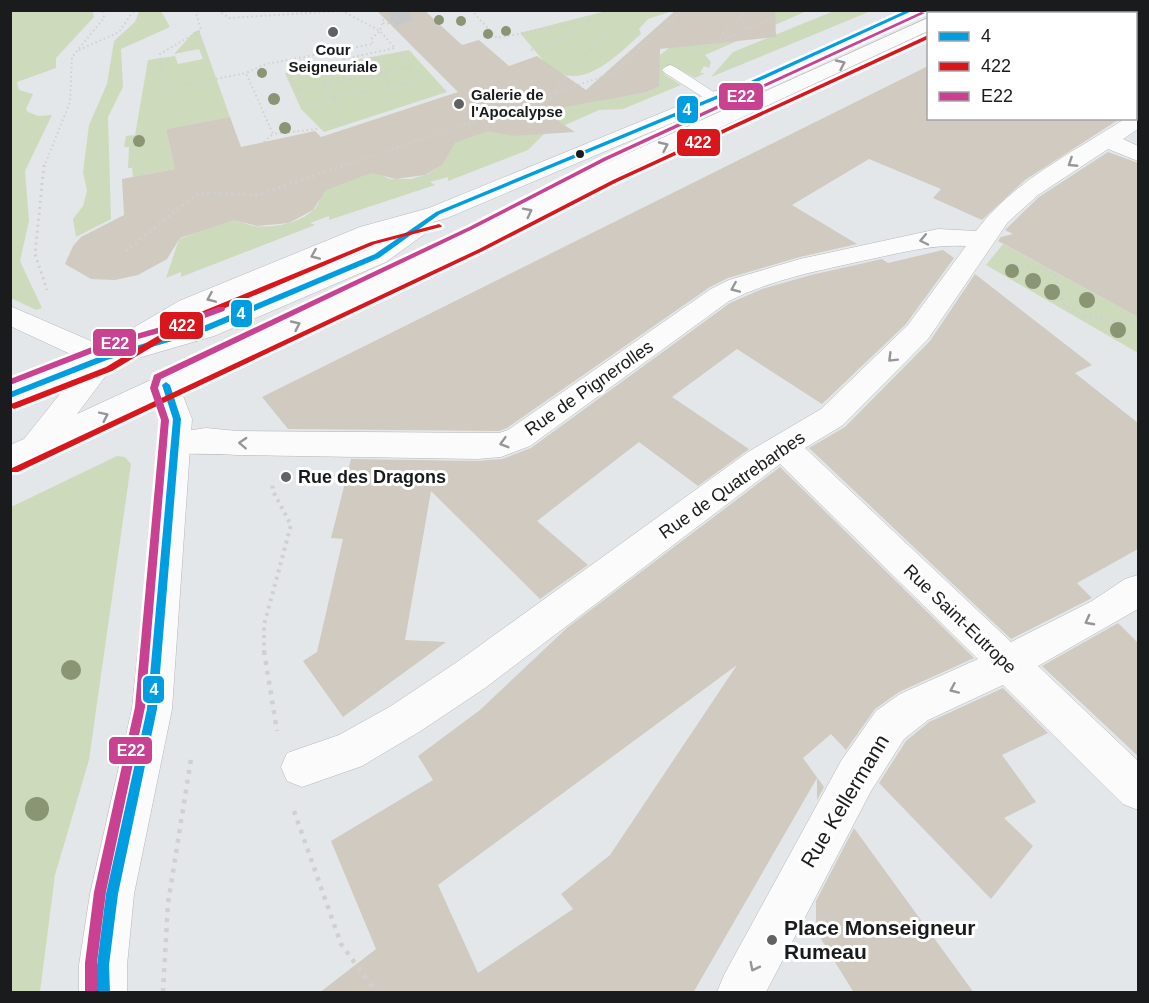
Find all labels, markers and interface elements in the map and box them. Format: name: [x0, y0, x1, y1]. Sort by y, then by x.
legend: [927, 12, 1137, 120]
marker: Cour Seigneuriale: [326, 25, 340, 39]
text: 4: [981, 26, 991, 46]
place label: Cour Seigneuriale: [288, 41, 378, 75]
text: 422: [981, 56, 1011, 76]
one-way arrow: [834, 60, 845, 72]
line badge: E22: [718, 82, 764, 111]
place label: Galerie de l'Apocalypse: [471, 86, 563, 120]
text: E22: [981, 86, 1013, 106]
text: E22: [727, 88, 755, 105]
line badge: 4: [676, 95, 699, 124]
marker: Galerie de l'Apocalypse: [452, 97, 466, 111]
text: 4: [683, 101, 692, 118]
line badge: 422: [676, 128, 721, 157]
text: 422: [685, 134, 711, 151]
one-way arrow: [657, 141, 668, 153]
unlabelled marker: [574, 148, 586, 160]
one-way arrow: [1068, 156, 1079, 167]
one-way arrow: [522, 208, 533, 220]
one-way arrow: [919, 233, 929, 246]
one-way arrow: [310, 248, 321, 260]
one-way arrow: [730, 281, 741, 293]
one-way arrow: [206, 291, 217, 303]
line badge: 4: [230, 299, 253, 328]
text: 4: [237, 305, 246, 322]
line badge: 422: [159, 311, 204, 340]
text: 422: [169, 317, 195, 334]
one-way arrow: [289, 320, 300, 332]
line badge: E22: [92, 328, 137, 357]
text: E22: [101, 335, 129, 352]
street label: Rue de Pignerolles: [521, 336, 657, 440]
one-way arrow: [889, 351, 900, 362]
one-way arrow: [97, 411, 108, 423]
street label: Rue de Quatrebarbes: [655, 427, 809, 543]
one-way arrow: [499, 436, 510, 448]
one-way arrow: [238, 437, 247, 450]
place label: Rue des Dragons: [298, 467, 446, 487]
marker: Rue des Dragons: [279, 470, 293, 484]
street label: Rue Saint-Eutrope: [900, 560, 1020, 678]
one-way arrow: [1084, 614, 1095, 625]
line badge: 4: [142, 675, 165, 704]
text: 4: [150, 681, 159, 698]
one-way arrow: [949, 682, 960, 694]
street label: Rue Kellermann: [796, 730, 893, 871]
line badge: E22: [108, 736, 153, 765]
text: E22: [117, 742, 145, 759]
place label: Place Monseigneur Rumeau: [784, 916, 975, 963]
marker: Place Monseigneur Rumeau: [765, 933, 779, 947]
one-way arrow: [750, 961, 761, 972]

